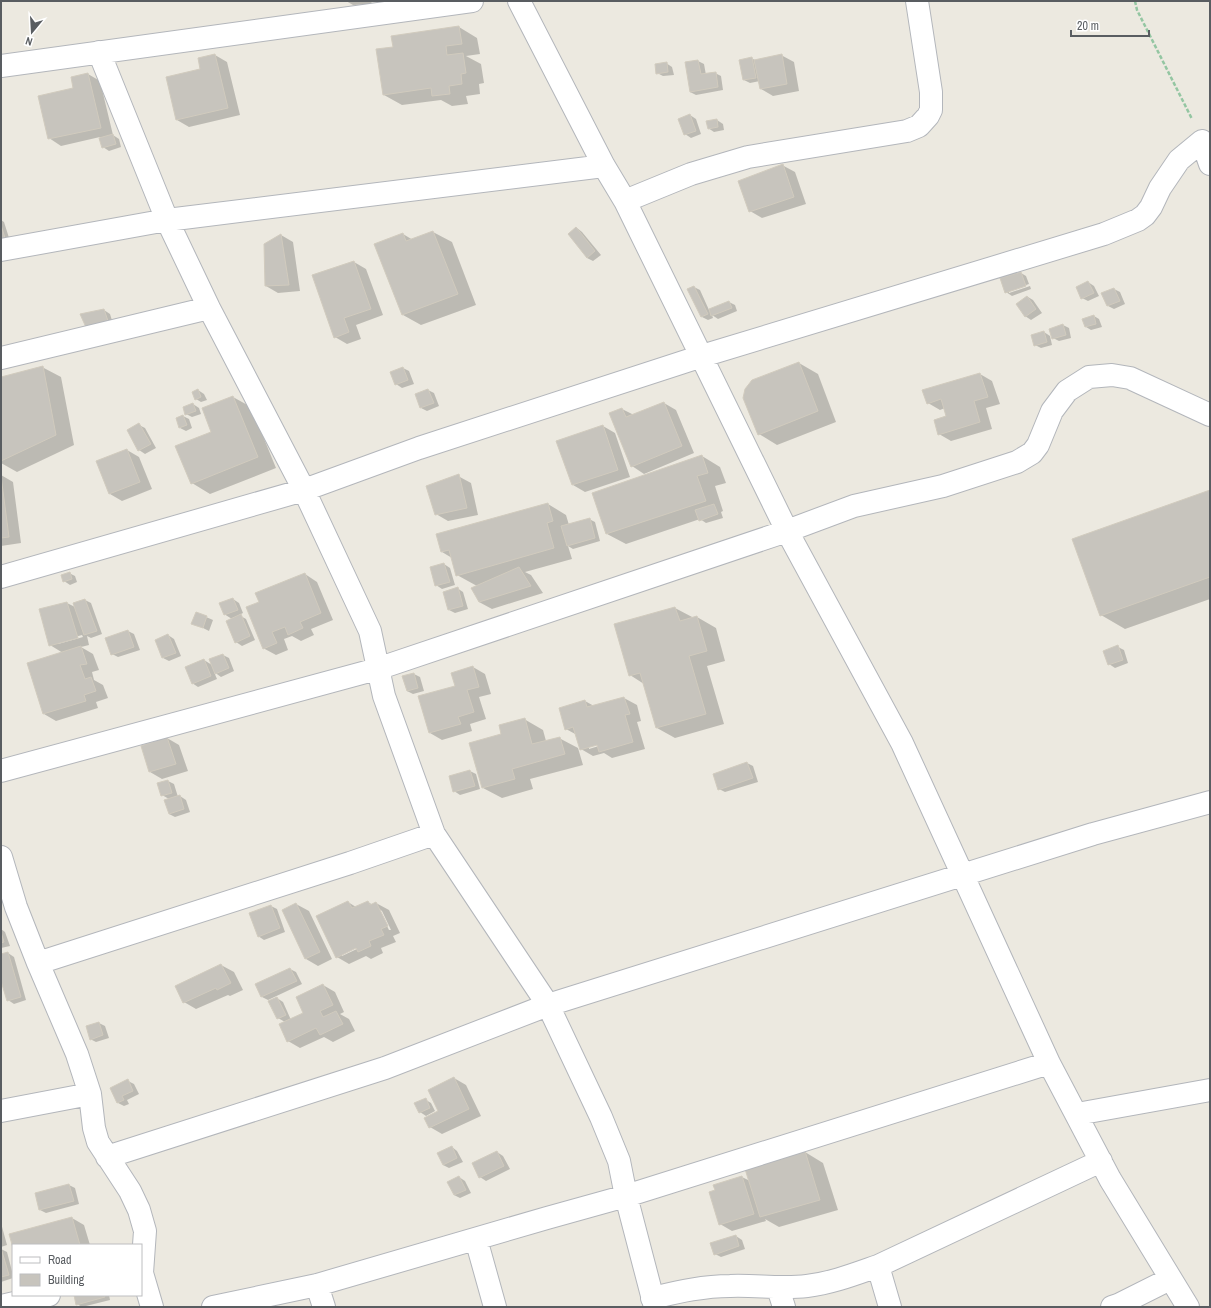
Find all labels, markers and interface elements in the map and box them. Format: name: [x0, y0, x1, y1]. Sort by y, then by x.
north arrow: [12, 12, 52, 52]
scale bar: [1071, 12, 1149, 38]
text: 20 m: [1077, 18, 1099, 34]
text: N: [24, 34, 34, 49]
legend: [12, 1244, 142, 1296]
text: Road: [48, 1252, 72, 1268]
text: Building: [48, 1272, 85, 1288]

